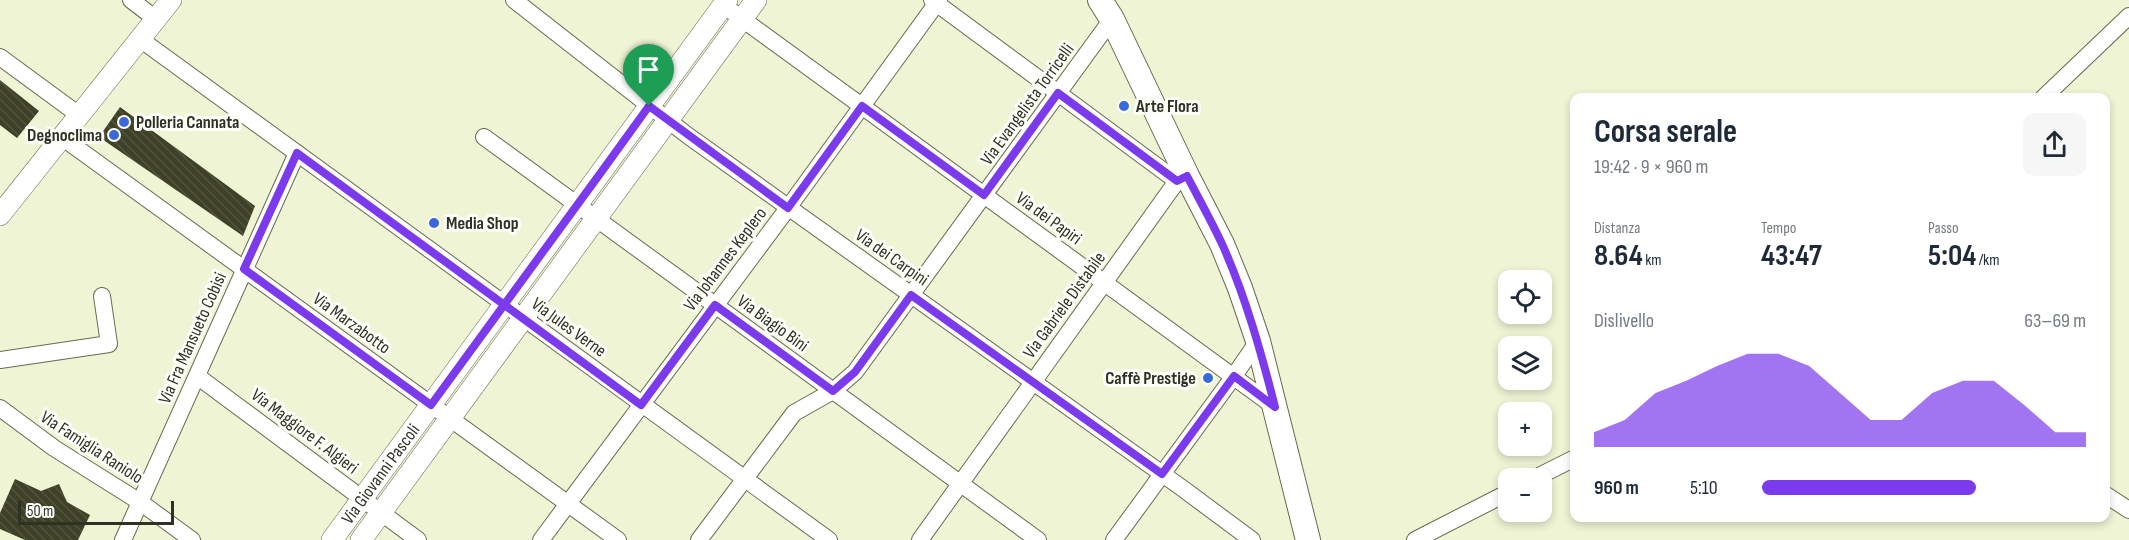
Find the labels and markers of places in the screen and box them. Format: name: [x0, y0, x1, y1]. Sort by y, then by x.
pin: [623, 44, 674, 106]
place label: Arte Flora: [1135, 96, 1199, 117]
marker: Arte Flora: [1117, 99, 1131, 113]
place label: Polleria Cannata: [136, 112, 239, 133]
marker: Polleria Cannata: [117, 115, 131, 129]
place label: Degnoclima: [27, 125, 102, 146]
marker: Degnoclima: [107, 128, 121, 142]
place label: Media Shop: [446, 213, 519, 234]
marker: Media Shop: [427, 216, 441, 230]
place label: Caffè Prestige: [1105, 368, 1196, 389]
marker: Caffè Prestige: [1201, 371, 1215, 385]

